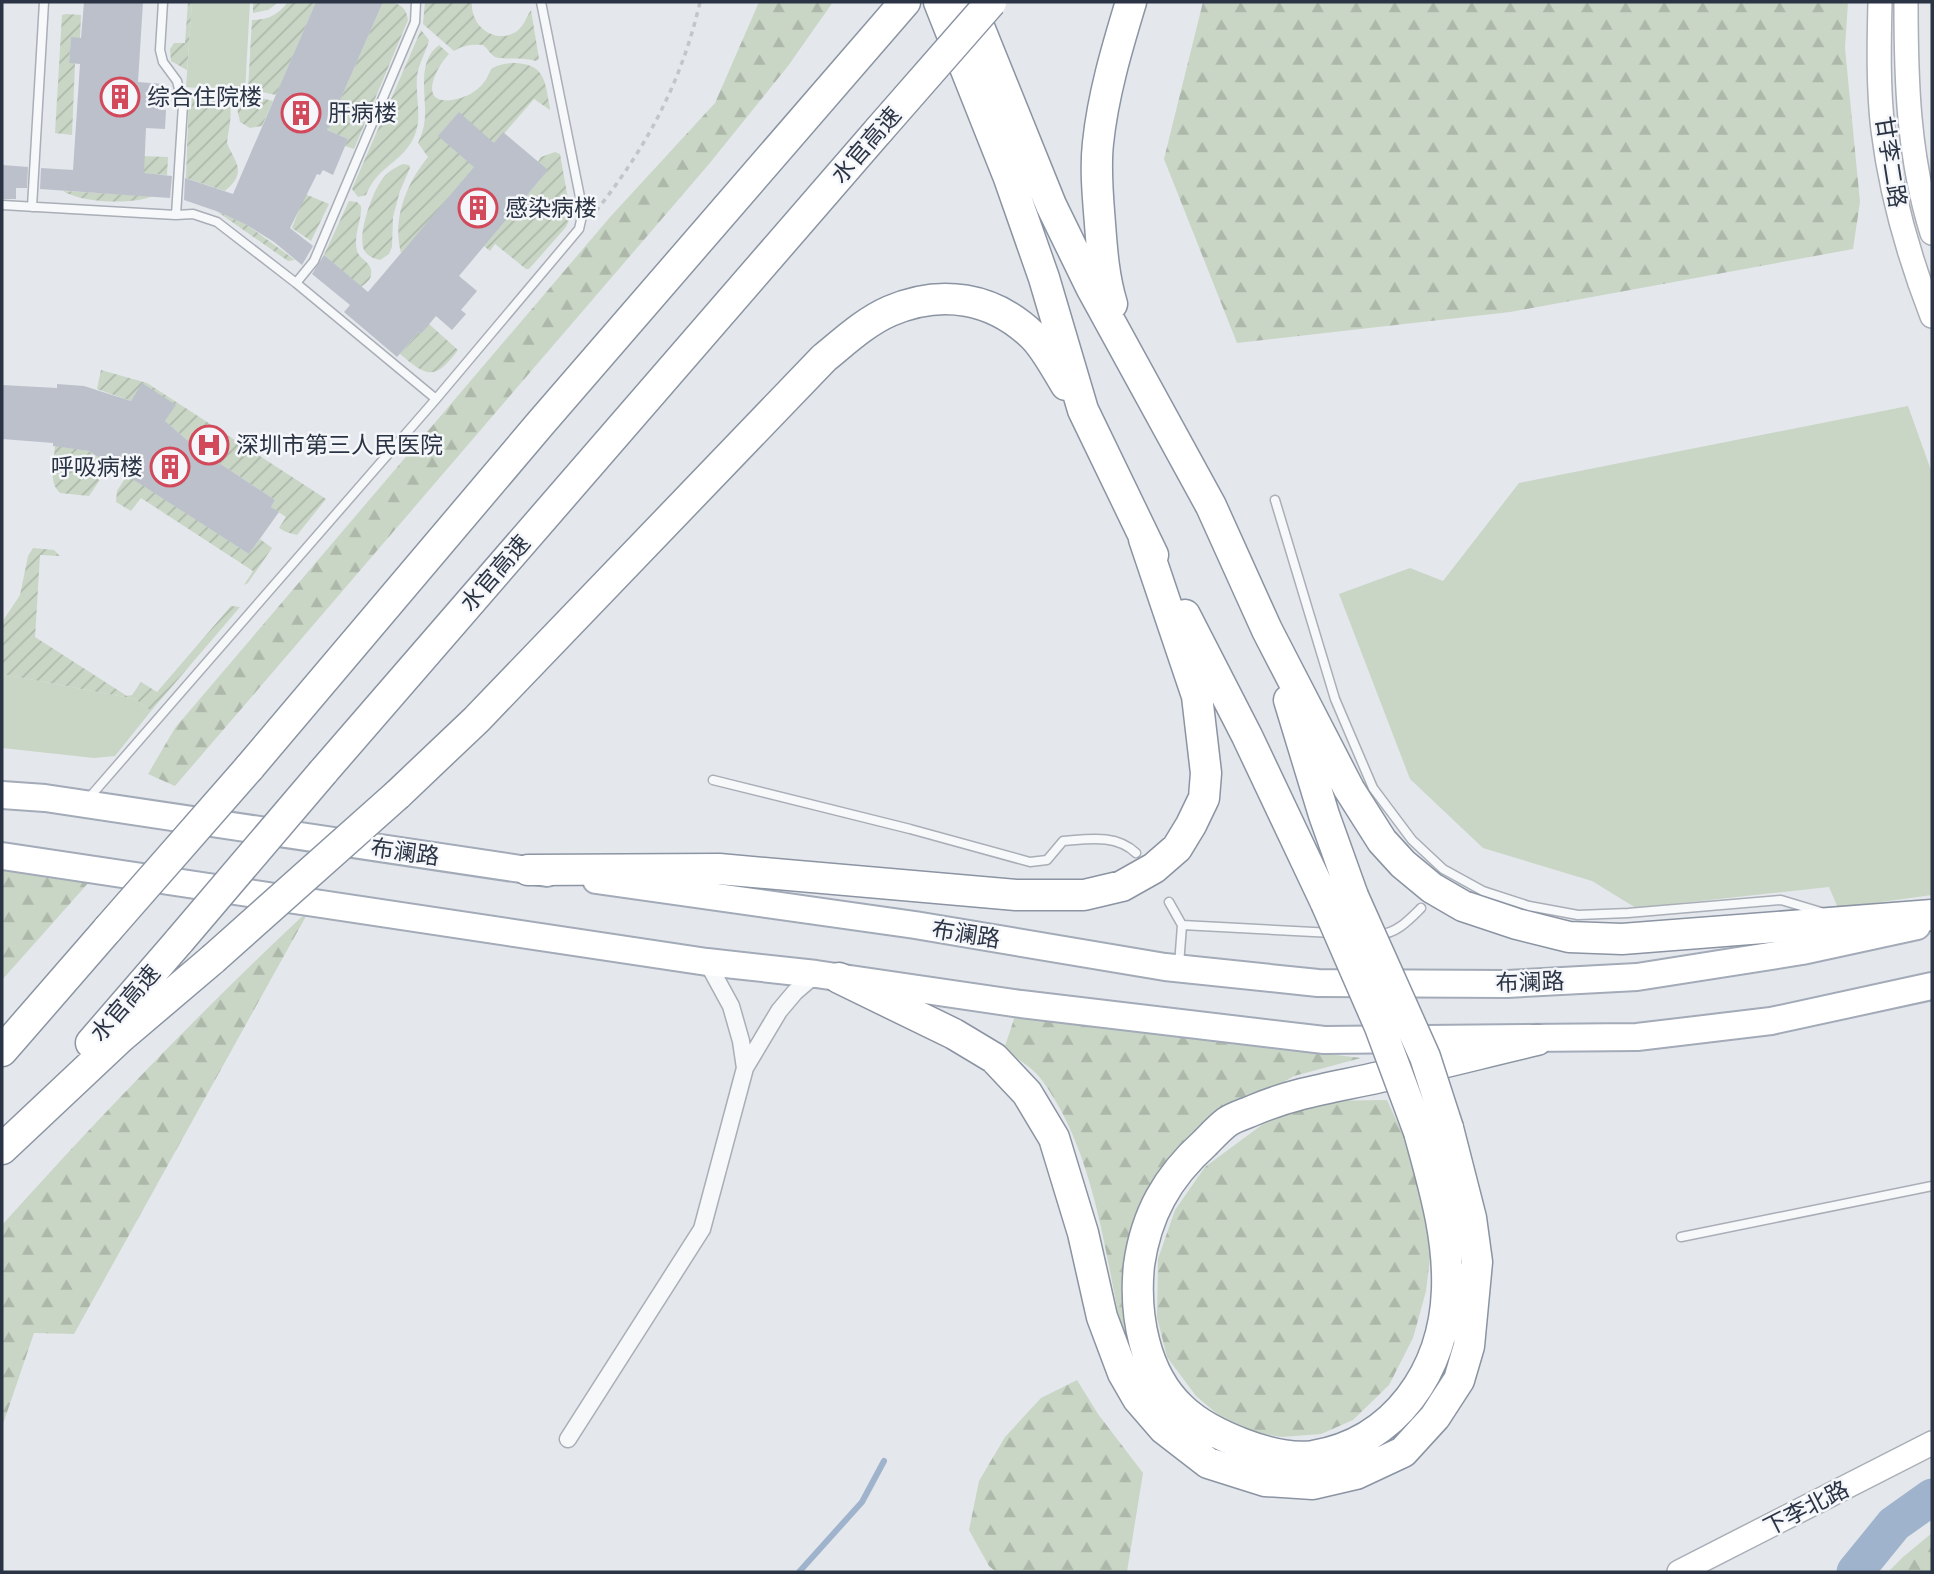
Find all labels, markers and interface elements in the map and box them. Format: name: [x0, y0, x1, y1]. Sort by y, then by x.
building icon: 综合住院楼: [99, 76, 141, 118]
place label: 综合住院楼: [147, 85, 262, 114]
building icon: 肝病楼: [280, 92, 322, 134]
place label: 肝病楼: [328, 101, 397, 130]
street label: 水官高速: [827, 102, 909, 191]
street label: 甘李二路: [1867, 115, 1910, 210]
building icon: 感染病楼: [457, 187, 499, 229]
place label: 感染病楼: [505, 196, 597, 225]
hospital icon: 深圳市第三人民医院: [188, 424, 230, 466]
place label: 深圳市第三人民医院: [236, 433, 443, 462]
building icon: 呼吸病楼: [149, 446, 191, 488]
place label: 呼吸病楼: [51, 455, 143, 484]
street label: 水官高速: [456, 530, 538, 619]
street label: 布澜路: [368, 835, 441, 874]
street label: 布澜路: [929, 917, 1002, 956]
street label: 水官高速: [86, 960, 168, 1049]
street label: 布澜路: [1495, 969, 1565, 1000]
street label: 下李北路: [1760, 1476, 1855, 1544]

